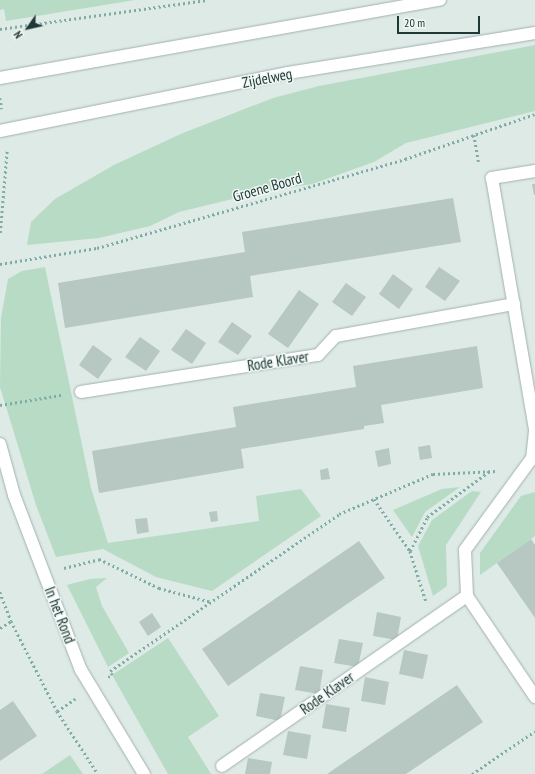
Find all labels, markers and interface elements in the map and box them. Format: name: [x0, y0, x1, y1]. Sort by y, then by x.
north arrow: [8, 8, 48, 48]
scale bar: [399, 8, 482, 34]
text: 20 m: [404, 15, 425, 30]
text: N: [11, 28, 26, 41]
street label: Zijdelweg: [240, 64, 294, 92]
street label: Groene Boord: [231, 169, 303, 205]
street label: Rode Klaver: [246, 347, 310, 375]
street label: In het Rond: [41, 584, 79, 646]
street label: Rode Klaver: [296, 668, 358, 718]

